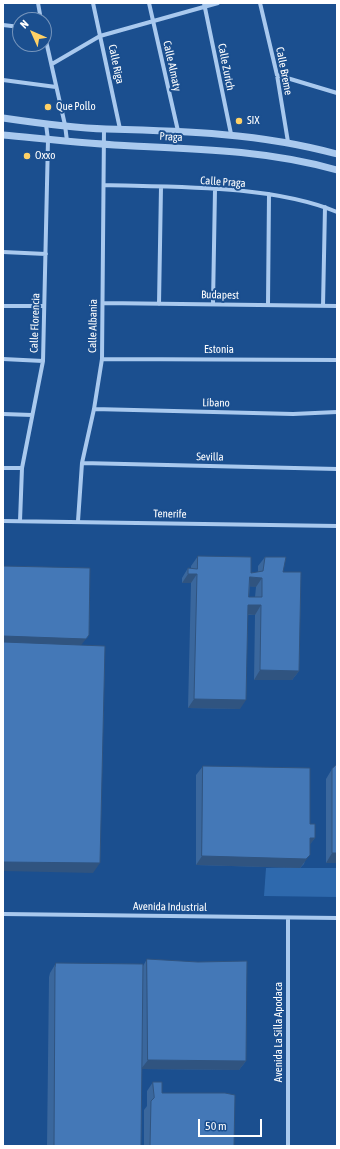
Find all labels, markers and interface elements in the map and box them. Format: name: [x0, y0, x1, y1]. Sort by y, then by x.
north arrow: [12, 12, 52, 52]
text: N: [18, 18, 31, 31]
street label: Calle Almaty: [160, 40, 184, 92]
street label: Calle Zurich: [215, 42, 237, 92]
street label: Calle Riga: [105, 43, 127, 85]
street label: Calle Breme: [273, 46, 295, 96]
place label: Que Pollo: [56, 100, 96, 114]
marker: Que Pollo: [43, 102, 53, 112]
place label: SIX: [247, 114, 259, 128]
marker: SIX: [234, 116, 244, 126]
street label: Praga: [159, 130, 183, 144]
place label: Oxxo: [35, 149, 55, 163]
marker: Oxxo: [22, 151, 32, 161]
street label: Calle Praga: [200, 174, 246, 190]
street label: Budapest: [201, 288, 239, 302]
street label: Calle Florencia: [27, 293, 43, 353]
street label: Calle Albania: [86, 299, 100, 353]
street label: Estonia: [204, 343, 234, 357]
street label: Líbano: [202, 396, 230, 410]
street label: Sevilla: [196, 450, 224, 464]
street label: Tenerife: [153, 507, 187, 521]
street label: Avenida Industrial: [133, 900, 207, 914]
street label: Avenida La Silla Apodaca: [272, 982, 286, 1082]
scale bar: [200, 1111, 264, 1137]
text: 50 m: [205, 1119, 227, 1133]

